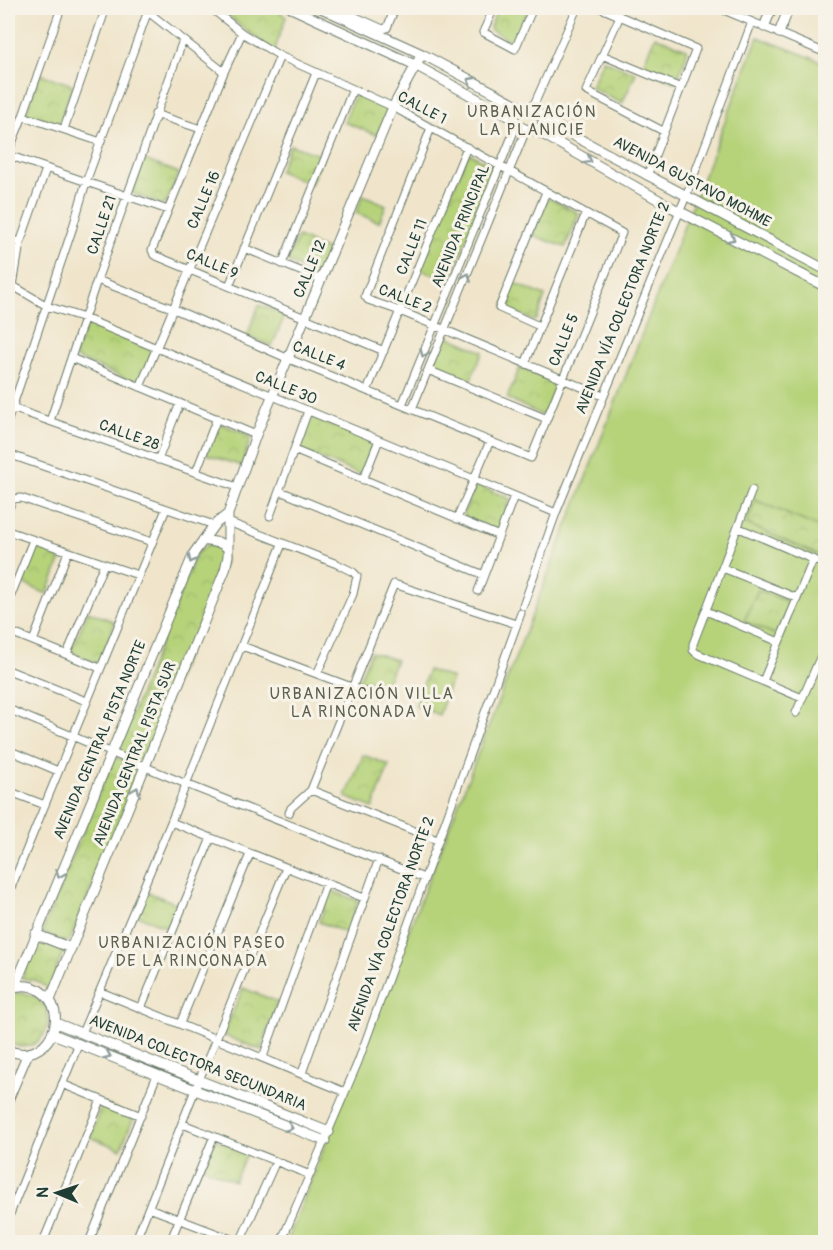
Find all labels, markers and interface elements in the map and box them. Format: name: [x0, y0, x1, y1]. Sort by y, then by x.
one-way arrow: [467, 77, 478, 88]
street label: CALLE 1: [394, 87, 450, 129]
district label: URBANIZACIÓN LA PLANICIE: [467, 101, 597, 140]
street label: AVENIDA GUSTAVO MOHME: [610, 132, 774, 232]
one-way arrow: [582, 152, 592, 164]
street label: AVENIDA PRINCIPAL: [428, 162, 494, 290]
street label: CALLE 16: [183, 168, 225, 232]
street label: CALLE 21: [83, 193, 121, 257]
street label: AVENIDA VÍA COLECTORA NORTE 2: [572, 199, 674, 417]
street label: CALLE 11: [392, 216, 432, 278]
one-way arrow: [725, 231, 736, 242]
street label: CALLE 12: [289, 237, 331, 301]
street label: CALLE 9: [183, 245, 241, 283]
one-way arrow: [460, 272, 472, 283]
street label: CALLE 2: [376, 280, 434, 318]
street label: CALLE 5: [545, 311, 583, 369]
street label: CALLE 4: [290, 337, 349, 375]
one-way arrow: [419, 347, 431, 358]
street label: CALLE 30: [252, 367, 320, 409]
street label: CALLE 28: [96, 415, 162, 455]
one-way arrow: [187, 553, 199, 564]
street label: AVENIDA CENTRAL PISTA NORTE: [49, 638, 151, 842]
street label: AVENIDA CENTRAL PISTA SUR: [89, 659, 181, 849]
district label: URBANIZACIÓN VILLA LA RINCONADA V: [270, 683, 454, 722]
one-way arrow: [129, 786, 141, 797]
street label: AVENIDA VÍA COLECTORA NORTE 2: [343, 814, 439, 1034]
one-way arrow: [55, 868, 67, 879]
district label: URBANIZACIÓN PASEO DE LA RINCONADA: [98, 932, 286, 971]
street label: AVENIDA COLECTORA SECUNDARIA: [87, 1011, 310, 1115]
one-way arrow: [101, 1048, 112, 1060]
one-way arrow: [282, 1120, 293, 1132]
north arrow: [27, 1163, 87, 1223]
text: N: [33, 1187, 53, 1198]

